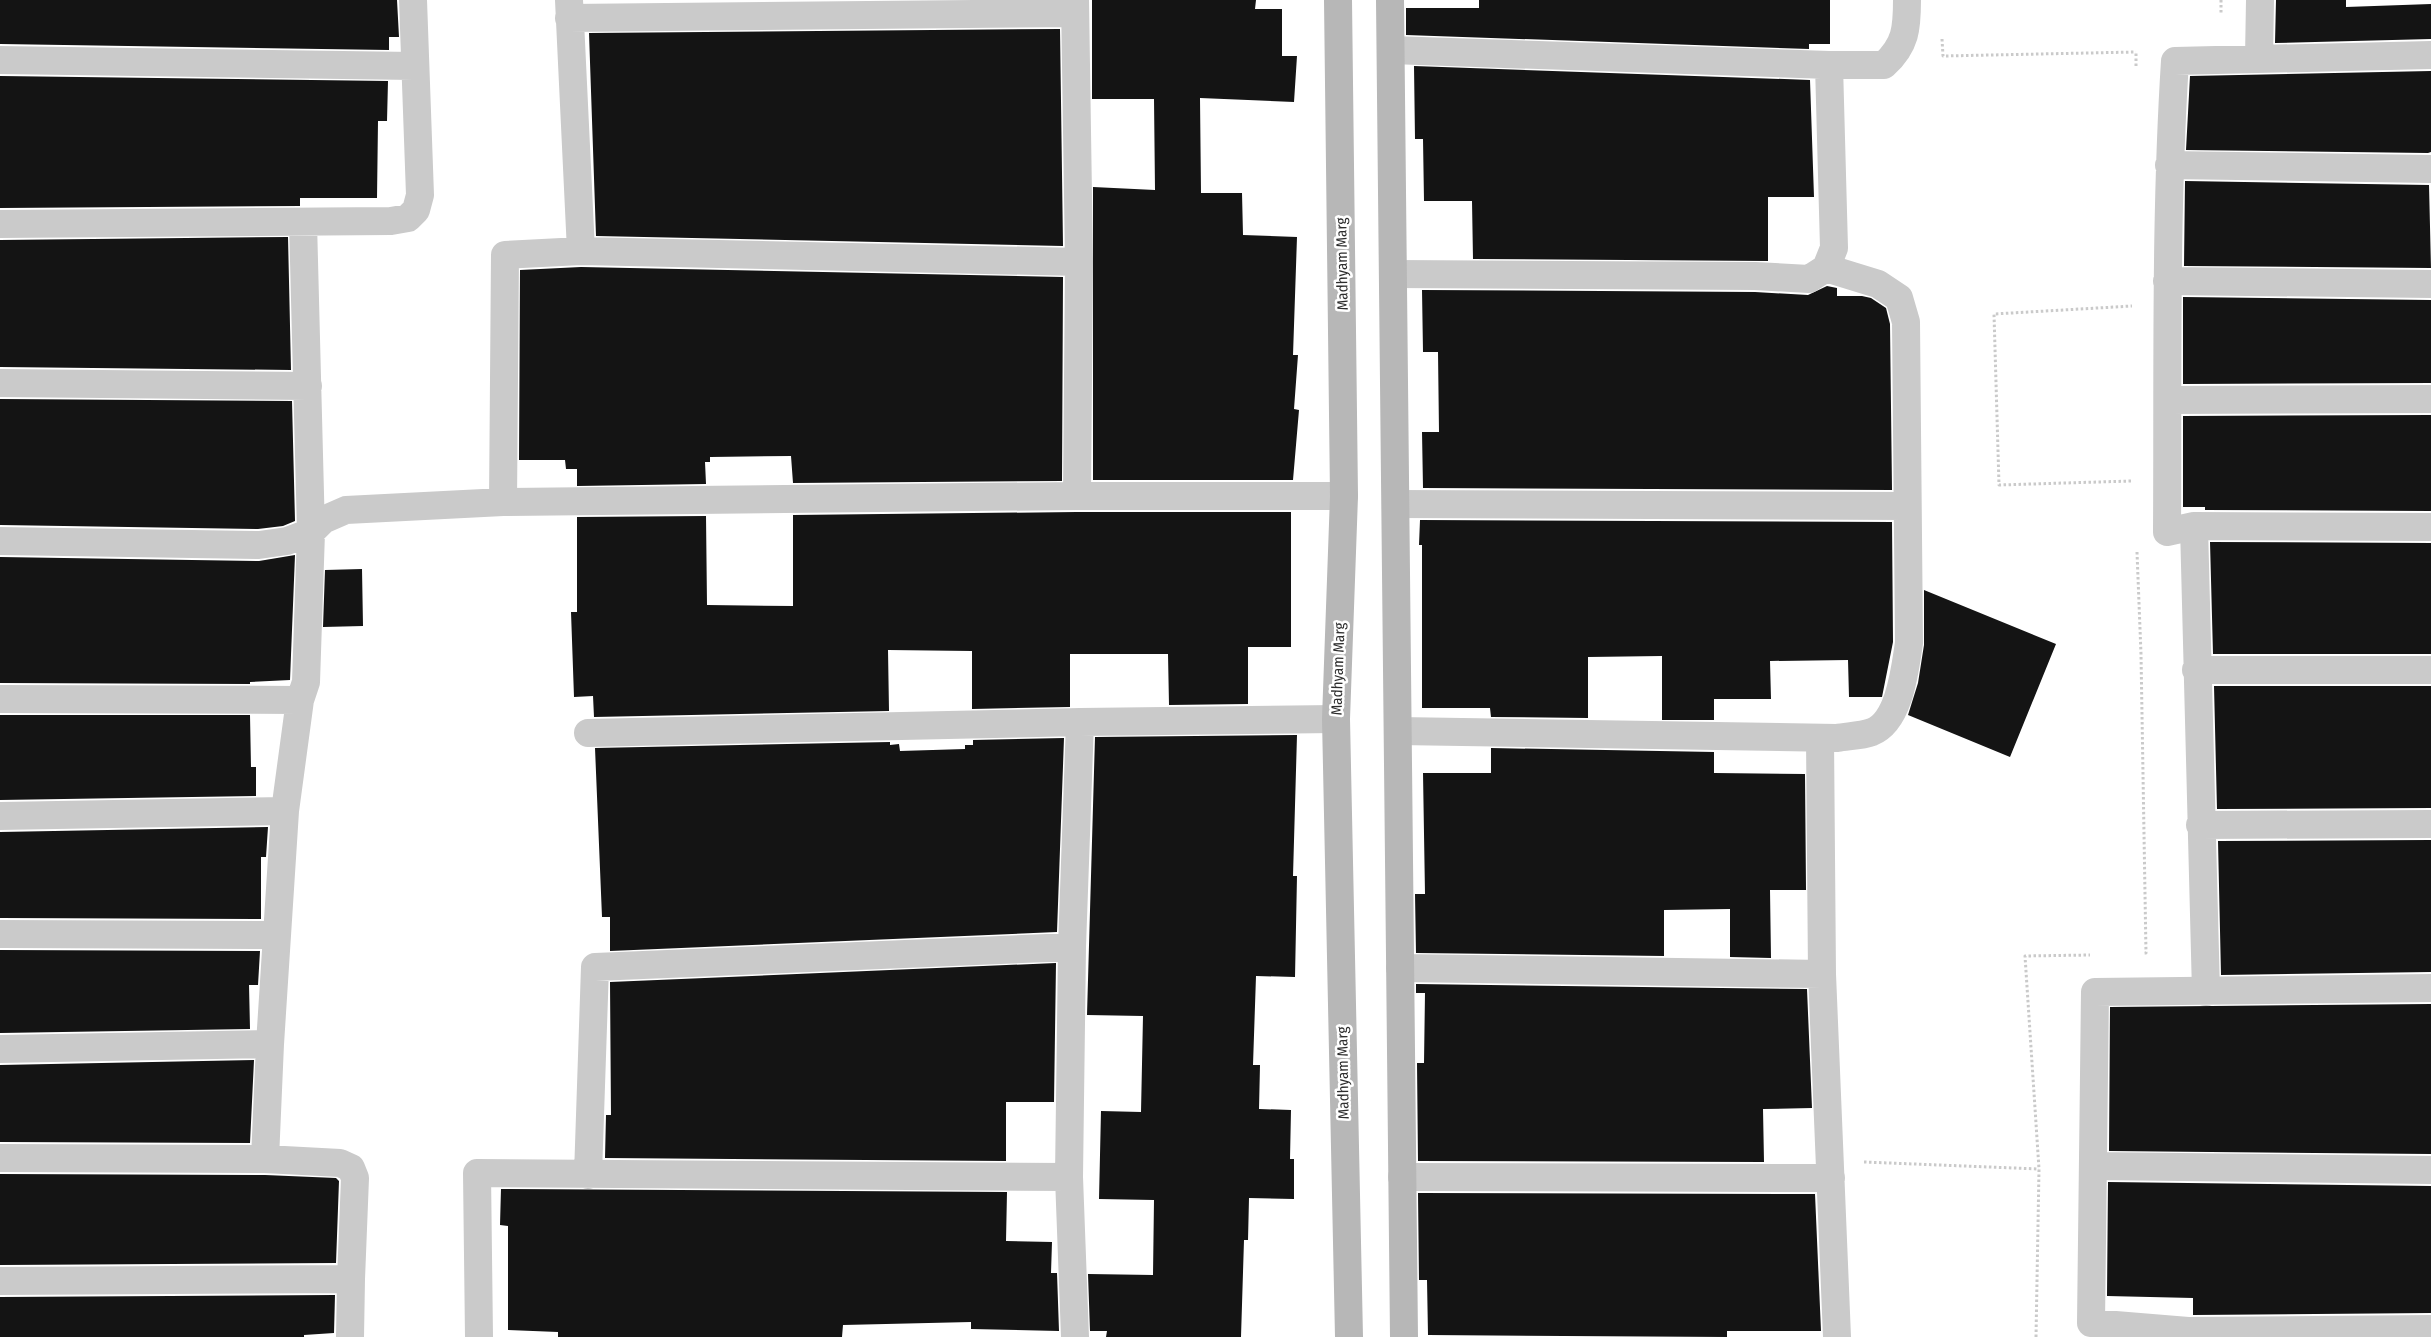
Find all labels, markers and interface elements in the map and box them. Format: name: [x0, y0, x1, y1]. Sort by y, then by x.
street label: Madhyam Marg: [1332, 217, 1352, 311]
street label: Madhyam Marg: [1327, 622, 1349, 716]
street label: Madhyam Marg: [1333, 1026, 1353, 1120]

